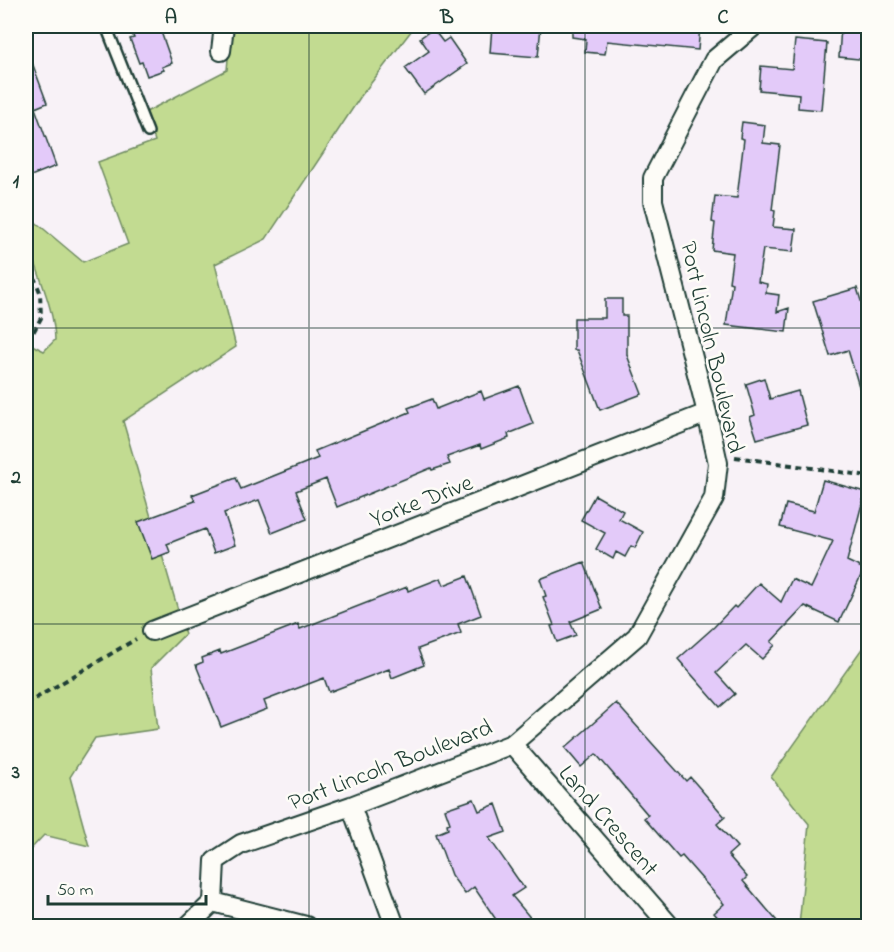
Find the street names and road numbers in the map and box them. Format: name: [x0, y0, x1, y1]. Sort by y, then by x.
street label: Port Lincoln Boulevard: [669, 238, 752, 457]
street label: Yorke Drive: [365, 467, 479, 538]
street label: Port Lincoln Boulevard: [284, 711, 498, 821]
street label: Land Crescent: [549, 758, 666, 885]

